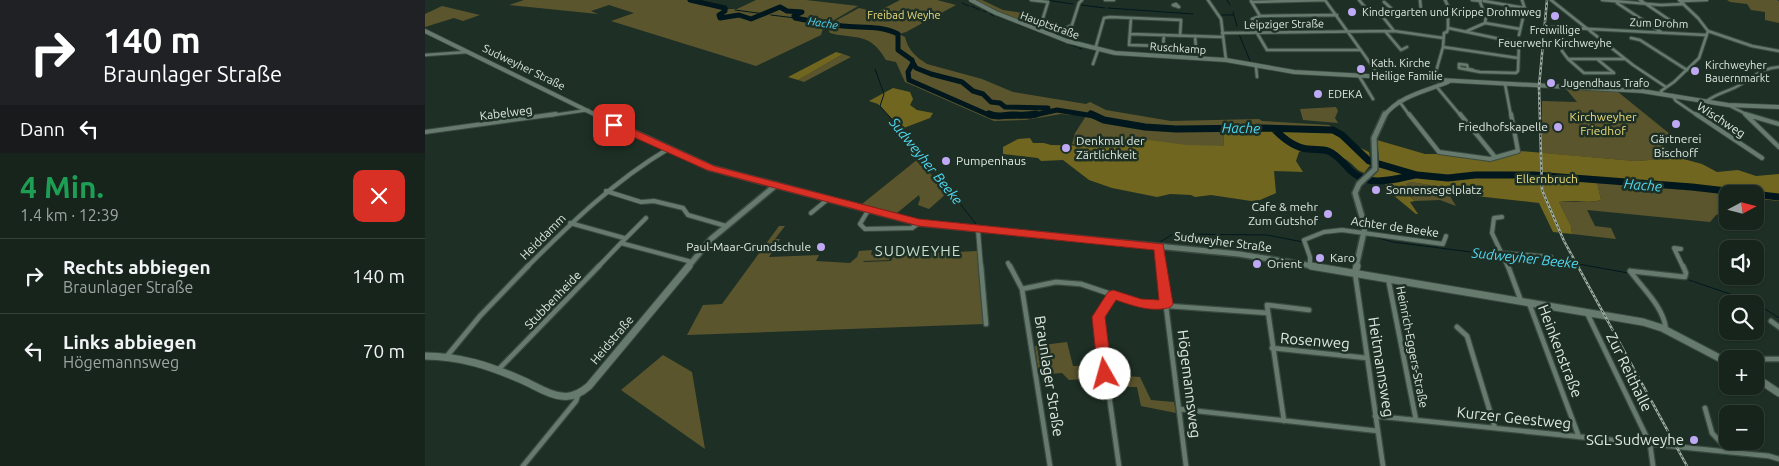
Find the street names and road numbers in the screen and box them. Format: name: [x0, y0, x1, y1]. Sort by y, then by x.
street label: Hauptstraße: [1019, 9, 1081, 41]
street label: Zum Drohm: [1630, 16, 1688, 30]
street label: Leipziger Straße: [1244, 17, 1324, 31]
street label: Ruschkamp: [1149, 40, 1207, 56]
street label: Sudweyher Straße: [481, 42, 567, 92]
street label: Wischweg: [1695, 99, 1748, 140]
street label: Kabelweg: [479, 103, 533, 122]
street label: Heiddamm: [517, 211, 568, 262]
street label: Achter de Beeke: [1350, 214, 1440, 239]
street label: Sudweyher Straße: [1174, 229, 1273, 254]
street label: Stubbenheide: [522, 268, 584, 331]
street label: Heinrich-Eggers-Straße: [1394, 285, 1431, 409]
street label: Heinkenstraße: [1535, 302, 1586, 400]
street label: Heidstraße: [588, 313, 636, 367]
street label: Braunlager Straße: [1032, 314, 1067, 438]
street label: Heitmannsweg: [1365, 316, 1398, 418]
street label: Högemannsweg: [1174, 329, 1205, 439]
street label: Rosenweg: [1279, 329, 1351, 352]
street label: Zur Reithalle: [1603, 330, 1656, 414]
street label: Kurzer Geestweg: [1456, 403, 1572, 432]

